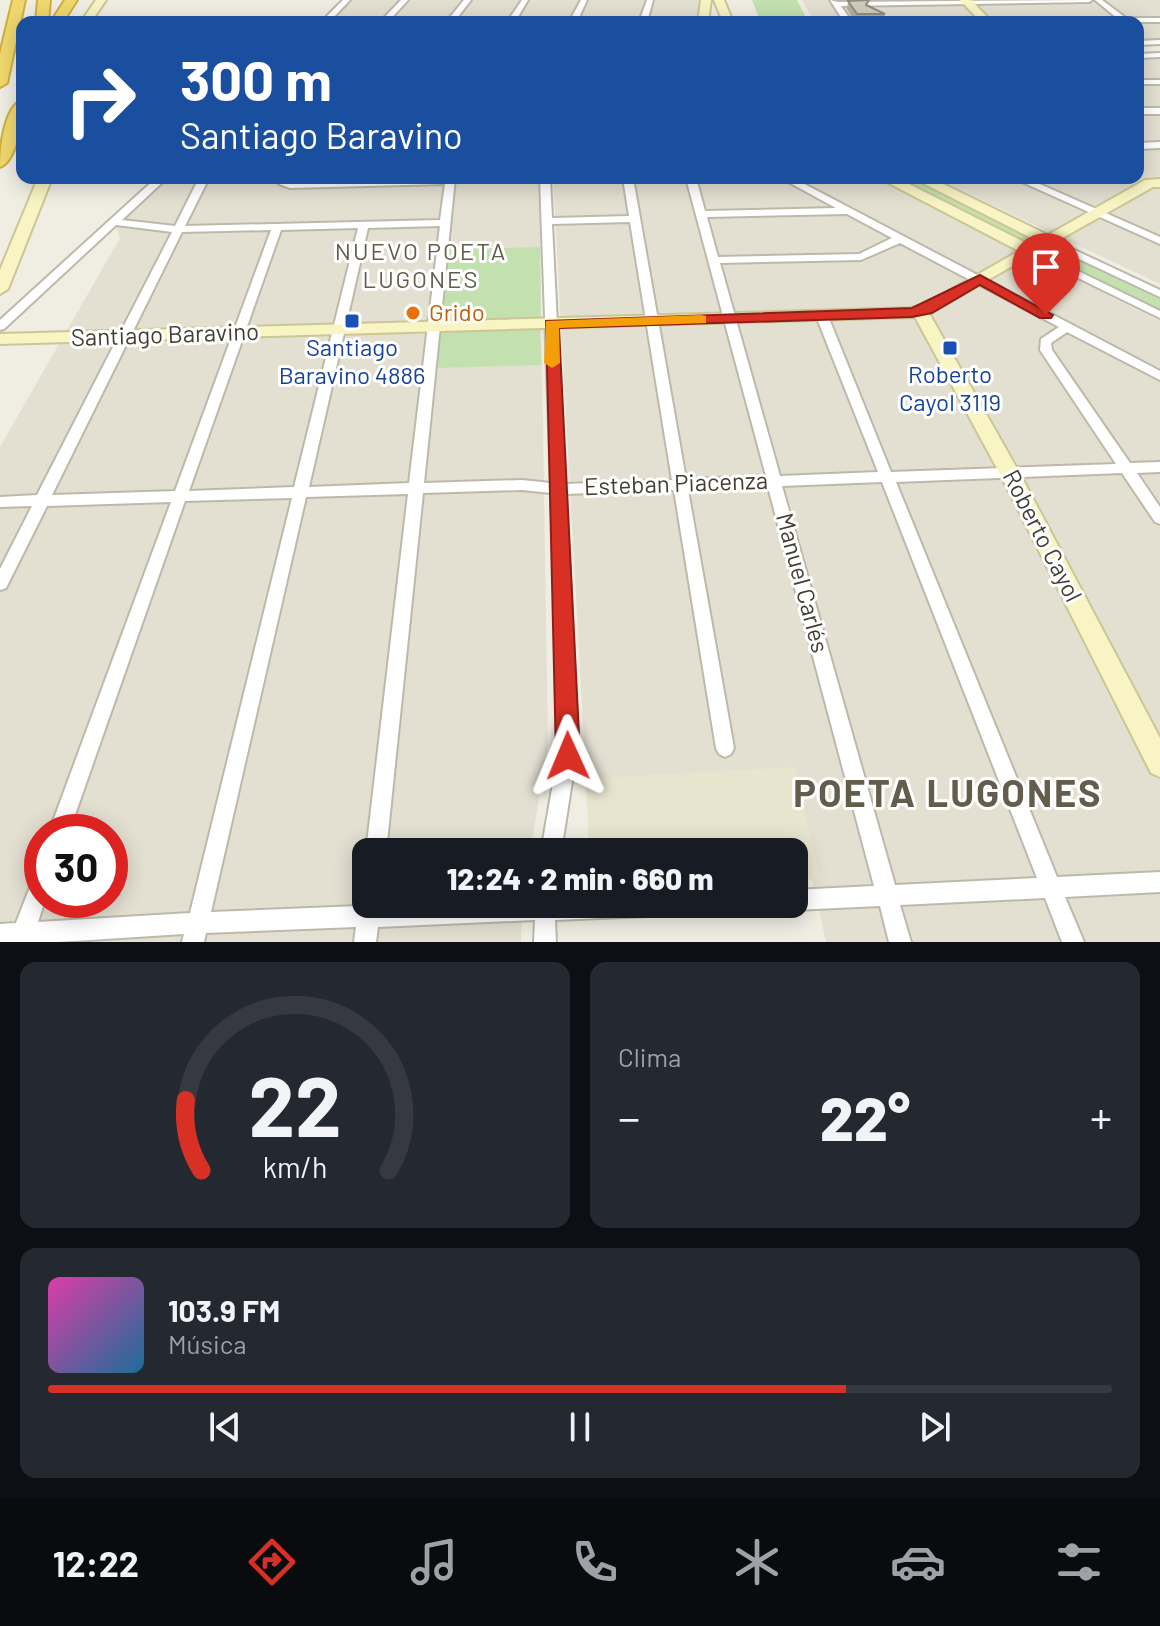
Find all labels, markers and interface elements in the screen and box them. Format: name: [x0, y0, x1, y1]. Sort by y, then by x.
text: 300 m: [180, 45, 332, 112]
icon: right: [48, 48, 152, 152]
text: Santiago Baravino: [180, 113, 463, 156]
pin: [1012, 233, 1080, 315]
district label: NUEVO POETA LUGONES: [335, 236, 507, 293]
icon: arrive: [1024, 245, 1068, 289]
place label: Grido: [429, 297, 485, 326]
marker: Grido: [404, 304, 422, 322]
marker: Santiago Baravino 4886: [343, 312, 361, 330]
street label: Santiago Baravino: [70, 316, 260, 351]
place label: Santiago Baravino 4886: [279, 332, 425, 389]
marker: Roberto Cayol 3119: [941, 339, 959, 357]
place label: Roberto Cayol 3119: [899, 359, 1001, 416]
street label: Roberto Cayol: [998, 464, 1089, 606]
street label: Esteban Piacenza: [584, 465, 768, 500]
street label: Manuel Carlés: [771, 510, 836, 656]
position arrow: [526, 714, 610, 798]
district label: POETA LUGONES: [793, 769, 1103, 815]
speed limit sign: 30: [24, 814, 128, 918]
text: 12:24 · 2 min · 660 m: [447, 860, 713, 896]
text: Clima: [618, 1041, 681, 1072]
text: 22: [248, 1054, 342, 1154]
text: 22°: [820, 1081, 910, 1153]
text: −: [618, 1090, 640, 1143]
text: +: [1090, 1090, 1112, 1143]
text: km/h: [263, 1149, 327, 1184]
text: 103.9 FM: [168, 1292, 280, 1328]
text: Música: [168, 1328, 247, 1359]
icon: previous: [203, 1405, 247, 1449]
icon: pause: [558, 1405, 602, 1449]
icon: next: [913, 1405, 957, 1449]
icon: directions: [244, 1534, 300, 1590]
icon: music: [406, 1534, 462, 1590]
icon: phone: [567, 1534, 623, 1590]
icon: climate: [729, 1534, 785, 1590]
icon: car: [890, 1534, 946, 1590]
icon: filters: [1051, 1534, 1107, 1590]
text: 12:22: [53, 1541, 139, 1584]

